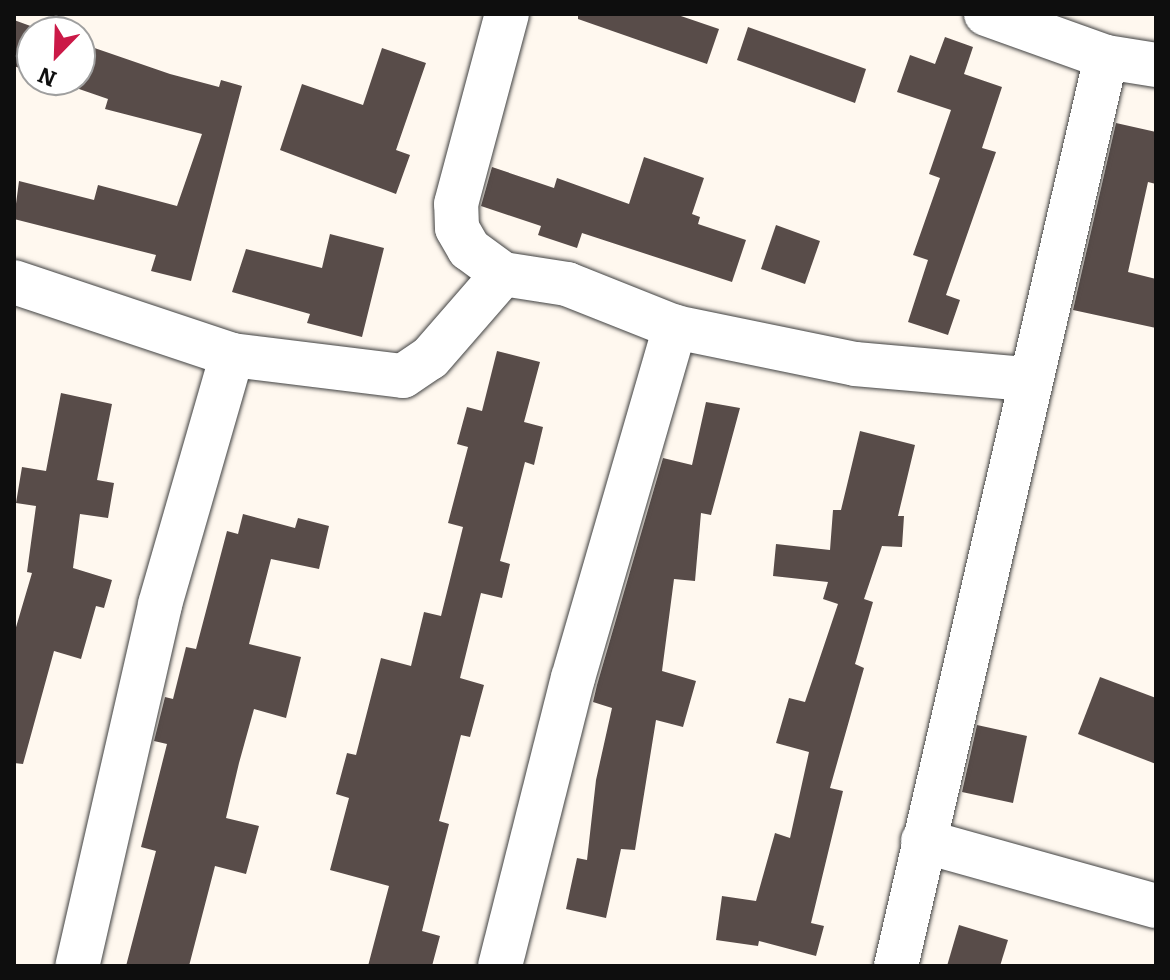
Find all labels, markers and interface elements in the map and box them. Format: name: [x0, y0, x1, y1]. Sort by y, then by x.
north arrow: [16, 16, 96, 96]
text: N: [34, 61, 60, 92]

